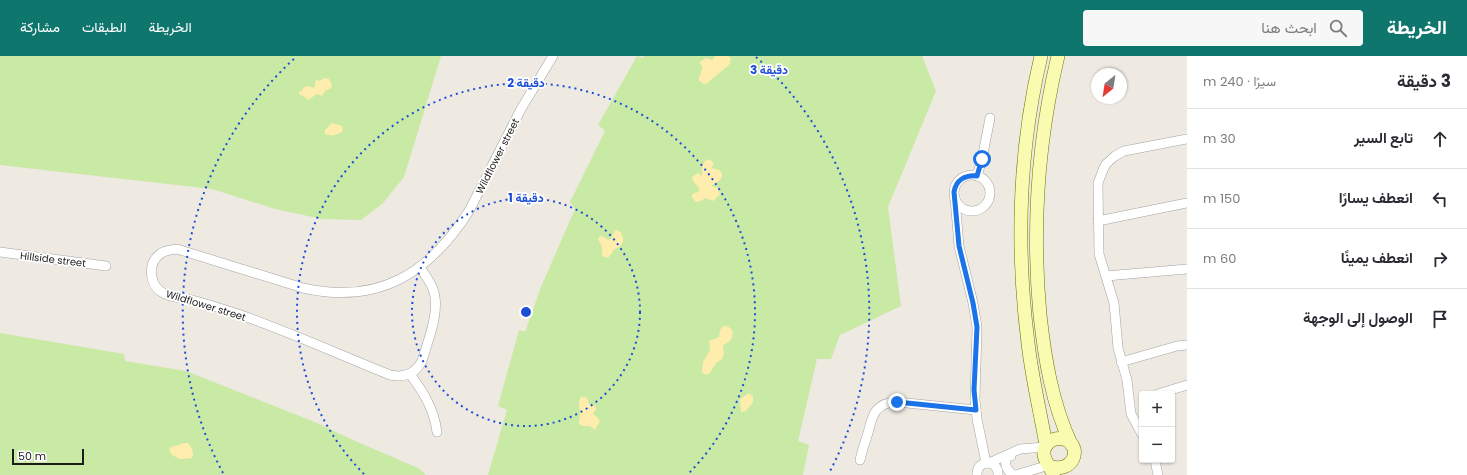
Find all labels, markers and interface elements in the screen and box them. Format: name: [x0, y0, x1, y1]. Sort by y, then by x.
search box: [1083, 10, 1363, 46]
text: الخريطة: [1387, 14, 1447, 41]
text: مشاركة: [20, 17, 60, 37]
text: الطبقات: [82, 17, 126, 37]
text: الخريطة: [148, 17, 192, 37]
text: ابحث هنا: [1261, 17, 1317, 38]
icon: search: [1327, 17, 1349, 39]
text: 3 دقيقة: [750, 61, 788, 78]
north arrow: [1091, 68, 1127, 104]
text: 3 دقيقة: [1397, 69, 1451, 93]
text: سيرًا · 240 m: [1203, 72, 1276, 91]
text: 2 دقيقة: [507, 74, 545, 91]
street label: Wildflower street: [472, 116, 523, 197]
text: تابع السير: [1354, 127, 1413, 148]
icon: ahead: [1429, 128, 1451, 150]
text: 30 m: [1203, 129, 1236, 148]
route start: [973, 150, 991, 168]
text: انعطف يسارًا: [1339, 187, 1413, 208]
icon: left: [1429, 188, 1451, 210]
text: 1 دقيقة: [508, 189, 544, 206]
text: 150 m: [1203, 189, 1240, 208]
text: انعطف يمينًا: [1341, 247, 1413, 268]
street label: Hillside street: [19, 248, 87, 271]
icon: right: [1429, 248, 1451, 270]
text: 60 m: [1203, 249, 1236, 268]
street label: Wildflower street: [164, 286, 248, 325]
centre of rings: [519, 305, 533, 319]
text: الوصول إلى الوجهة: [1303, 307, 1413, 328]
icon: arrive: [1429, 308, 1451, 330]
map controls: [1139, 391, 1175, 463]
button: +: [1139, 391, 1175, 427]
route end: [888, 393, 906, 411]
button: −: [1139, 427, 1175, 463]
scale bar: [12, 447, 84, 466]
text: 50 m: [18, 448, 46, 464]

